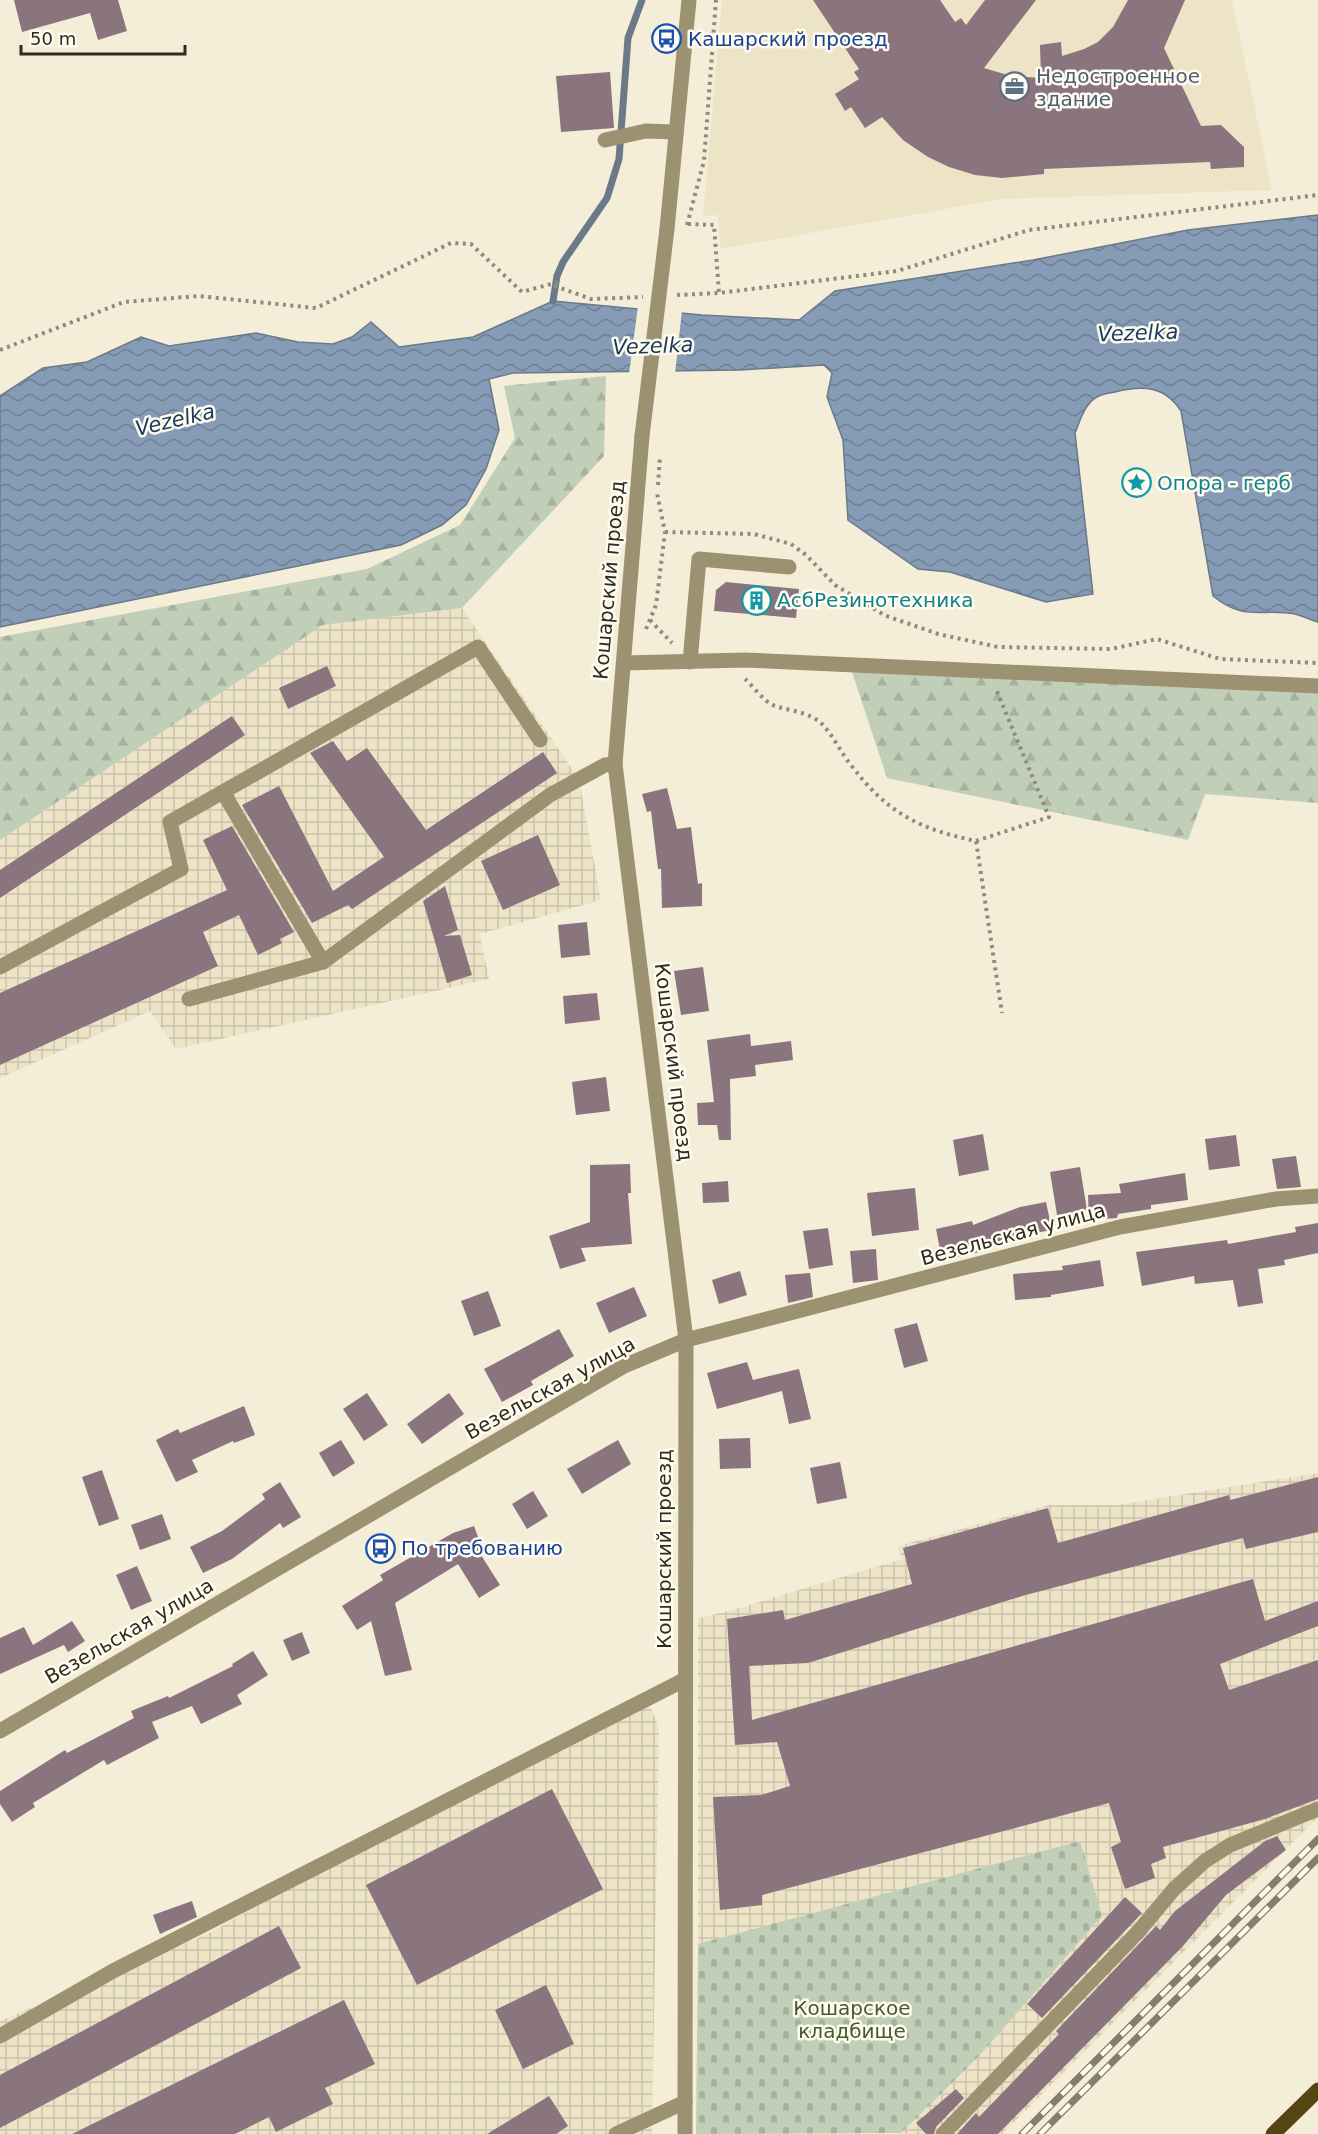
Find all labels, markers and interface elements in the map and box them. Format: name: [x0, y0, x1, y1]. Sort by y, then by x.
scale bar: [21, 18, 184, 56]
bus stop icon: Кашарский проезд: [651, 23, 683, 55]
place label: Кашарский проезд: [688, 27, 888, 51]
text: 50 m: [30, 28, 76, 49]
place label: Недостроенное здание: [1036, 64, 1200, 111]
office icon: Недостроенное здание: [999, 71, 1031, 103]
water label: Vezelka: [1097, 320, 1179, 346]
water label: Vezelka: [612, 333, 694, 359]
water label: Vezelka: [133, 399, 217, 441]
place icon: Опора - герб: [1120, 467, 1152, 499]
place label: Опора - герб: [1157, 471, 1291, 495]
street label: Кошарский проезд: [588, 479, 630, 681]
building icon: АсбРезинотехника: [740, 584, 772, 616]
place label: АсбРезинотехника: [777, 588, 974, 612]
street label: Кошарский проезд: [650, 961, 698, 1163]
street label: Везельская улица: [918, 1198, 1108, 1270]
street label: Везельская улица: [461, 1331, 639, 1445]
street label: Кошарский проезд: [652, 1449, 676, 1649]
bus stop icon: По требованию: [364, 1532, 396, 1564]
place label: По требованию: [401, 1536, 563, 1560]
street label: Везельская улица: [40, 1573, 218, 1689]
park label: Кошарское кладбище: [793, 1996, 911, 2043]

